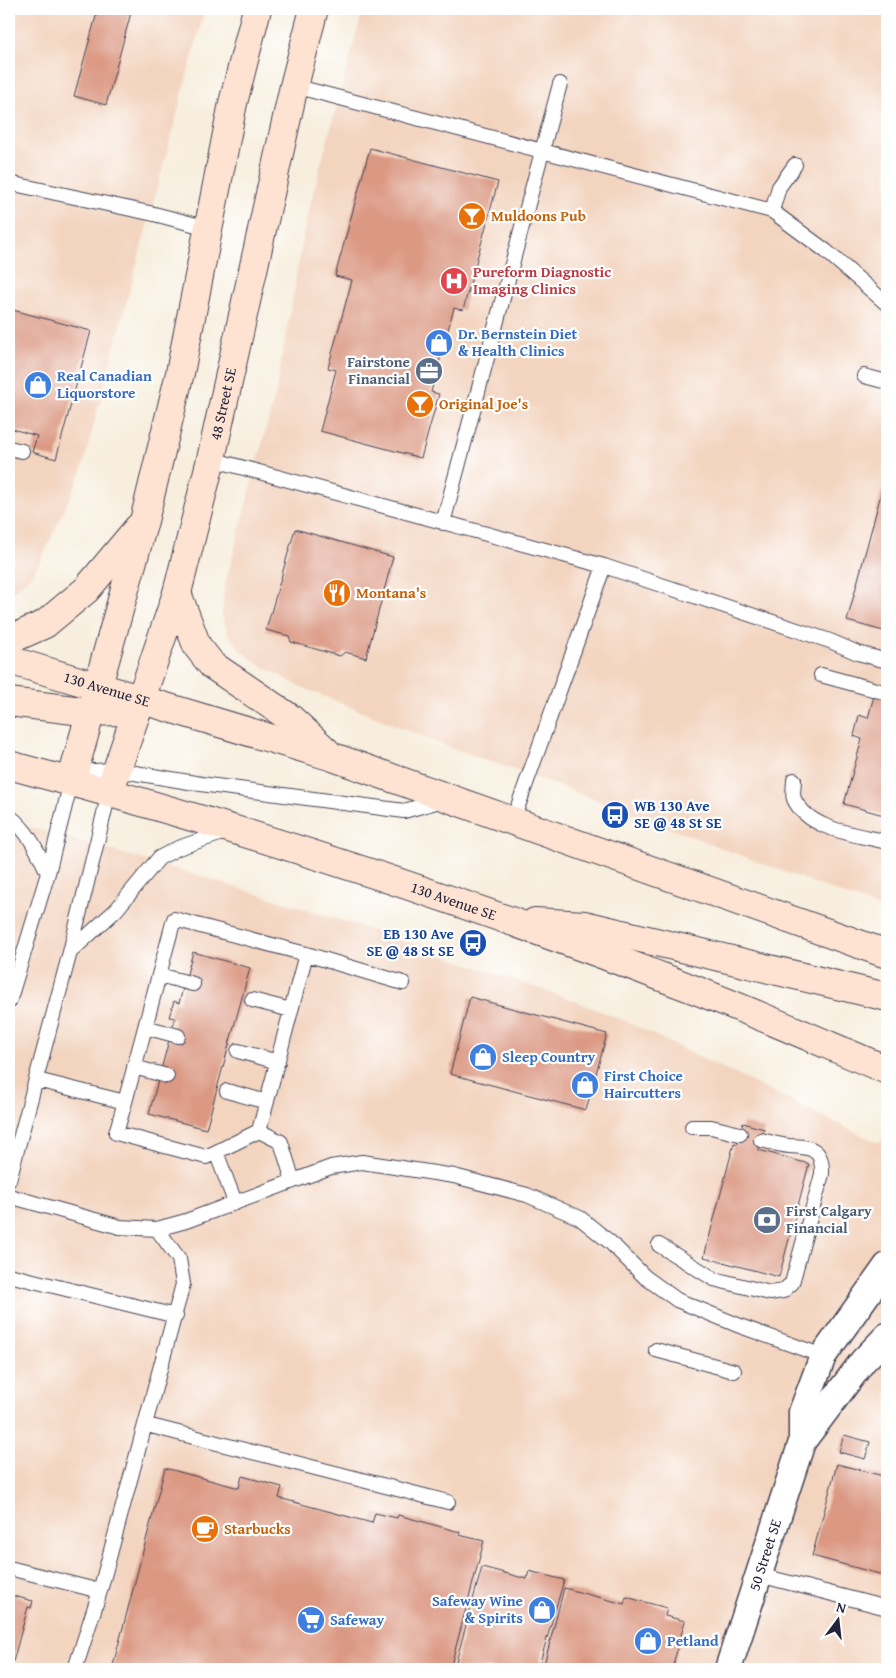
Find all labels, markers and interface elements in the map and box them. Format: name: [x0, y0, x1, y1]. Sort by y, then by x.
bar icon: Muldoons Pub: [457, 201, 487, 231]
place label: Muldoons Pub: [491, 205, 586, 226]
place label: Pureform Diagnostic Imaging Clinics: [473, 261, 611, 299]
hospital icon: Pureform Diagnostic Imaging Clinics: [439, 266, 469, 296]
place label: Dr. Bernstein Diet & Health Clinics: [458, 323, 578, 361]
shop icon: Dr. Bernstein Diet & Health Clinics: [424, 328, 454, 358]
place label: Fairstone Financial: [347, 351, 410, 389]
office icon: Fairstone Financial: [414, 356, 444, 386]
place label: Real Canadian Liquorstore: [57, 365, 152, 403]
street label: 48 Street SE: [205, 365, 241, 442]
shop icon: Real Canadian Liquorstore: [23, 370, 53, 400]
bar icon: Original Joe's: [405, 389, 435, 419]
place label: Original Joe's: [439, 393, 528, 414]
restaurant icon: Montana's: [322, 578, 352, 608]
place label: Montana's: [356, 582, 426, 603]
street label: 130 Avenue SE: [61, 666, 153, 712]
place label: WB 130 Ave SE @ 48 St SE: [634, 795, 722, 833]
bus stop icon: WB 130 Ave SE @ 48 St SE: [600, 800, 630, 830]
street label: 130 Avenue SE: [408, 876, 500, 925]
place label: EB 130 Ave SE @ 48 St SE: [366, 923, 454, 961]
bus stop icon: EB 130 Ave SE @ 48 St SE: [458, 928, 488, 958]
shop icon: Sleep Country: [468, 1042, 498, 1072]
place label: Sleep Country: [502, 1046, 596, 1067]
place label: First Choice Haircutters: [604, 1065, 683, 1103]
shop icon: First Choice Haircutters: [570, 1070, 600, 1100]
place label: First Calgary Financial: [786, 1200, 872, 1238]
bank icon: First Calgary Financial: [752, 1205, 782, 1235]
cafe icon: Starbucks: [190, 1514, 220, 1544]
street label: 50 Street SE: [743, 1516, 786, 1593]
place label: Starbucks: [224, 1518, 291, 1539]
place label: Safeway Wine & Spirits: [432, 1590, 523, 1628]
shop icon: Safeway Wine & Spirits: [527, 1595, 557, 1625]
north arrow: [814, 1596, 864, 1646]
text: N: [834, 1597, 849, 1618]
supermarket icon: Safeway: [296, 1605, 326, 1635]
place label: Safeway: [330, 1609, 384, 1630]
shop icon: Petland: [633, 1626, 663, 1656]
place label: Petland: [667, 1630, 719, 1651]

